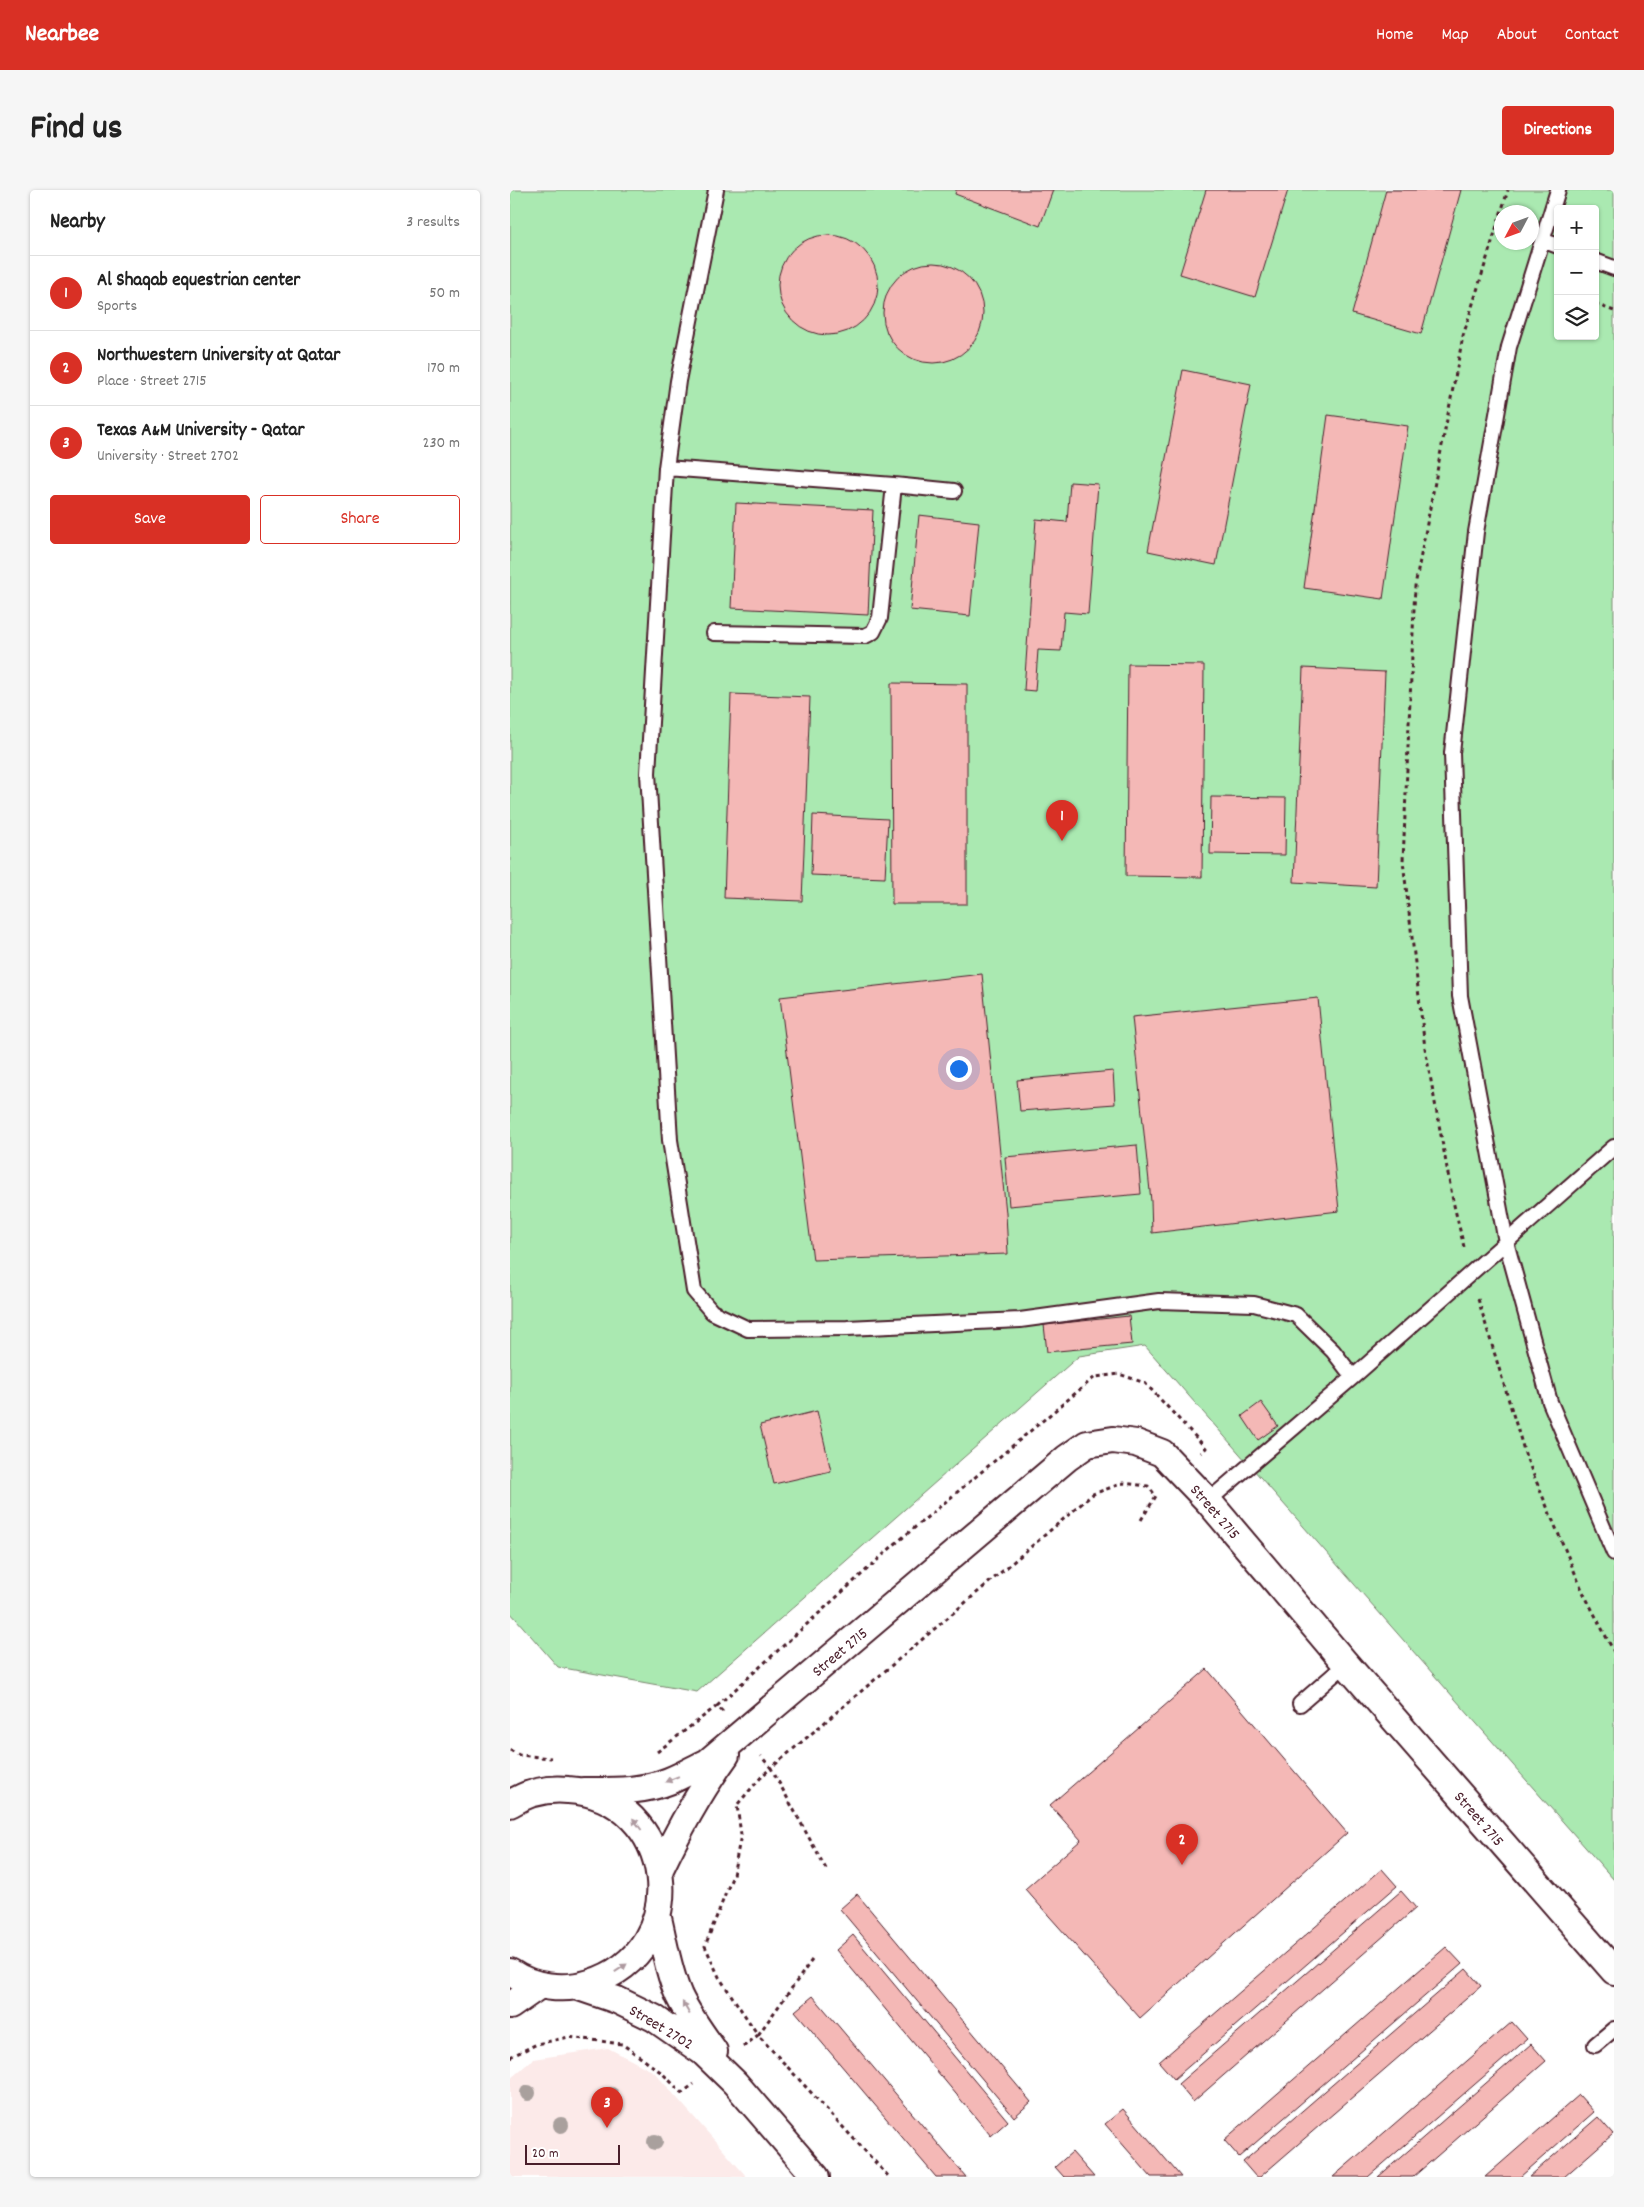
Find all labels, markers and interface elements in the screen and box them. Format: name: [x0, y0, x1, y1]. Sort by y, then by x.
text: Nearbee: [25, 18, 99, 52]
text: Home: [1376, 23, 1413, 48]
text: Map: [1441, 23, 1469, 48]
text: About: [1497, 23, 1537, 48]
text: Contact: [1565, 23, 1619, 48]
text: Find us: [30, 105, 122, 155]
button: Directions: [1502, 106, 1614, 155]
north arrow: [1494, 205, 1539, 250]
map controls: [1554, 205, 1599, 340]
button: +: [1554, 205, 1599, 250]
text: Nearby: [50, 208, 105, 238]
text: 3 results: [406, 211, 460, 234]
button: −: [1554, 250, 1599, 295]
text: Al Shaqab equestrian center: [97, 268, 300, 295]
text: 1: [64, 282, 68, 305]
text: 50 m: [429, 282, 460, 305]
text: Sports: [97, 295, 137, 318]
button: layers: [1554, 295, 1599, 340]
text: Northwestern University at Qatar: [97, 343, 340, 370]
text: 2: [63, 357, 70, 380]
text: 170 m: [427, 357, 460, 380]
text: Place · Street 2715: [97, 370, 207, 393]
text: Texas A&M University - Qatar: [97, 418, 305, 445]
text: 3: [62, 432, 70, 455]
text: 230 m: [423, 432, 460, 455]
text: University · Street 2702: [97, 445, 239, 468]
button: Save: [50, 495, 250, 544]
button: Share: [260, 495, 460, 544]
pin: 1: [1046, 800, 1078, 841]
your location: [946, 1056, 972, 1082]
street label: Street 2715: [1184, 1480, 1245, 1545]
street label: Street 2715: [808, 1623, 873, 1683]
one-way arrow: [665, 1776, 679, 1784]
street label: Street 2715: [1448, 1787, 1509, 1852]
one-way arrow: [632, 1818, 642, 1831]
pin: 2: [1166, 1824, 1198, 1865]
one-way arrow: [614, 1963, 628, 1973]
street label: Street 2702: [624, 2000, 697, 2056]
one-way arrow: [682, 2001, 690, 2016]
pin: 3: [591, 2087, 623, 2128]
scale bar: [525, 2142, 620, 2165]
text: 20 m: [532, 2144, 559, 2164]

